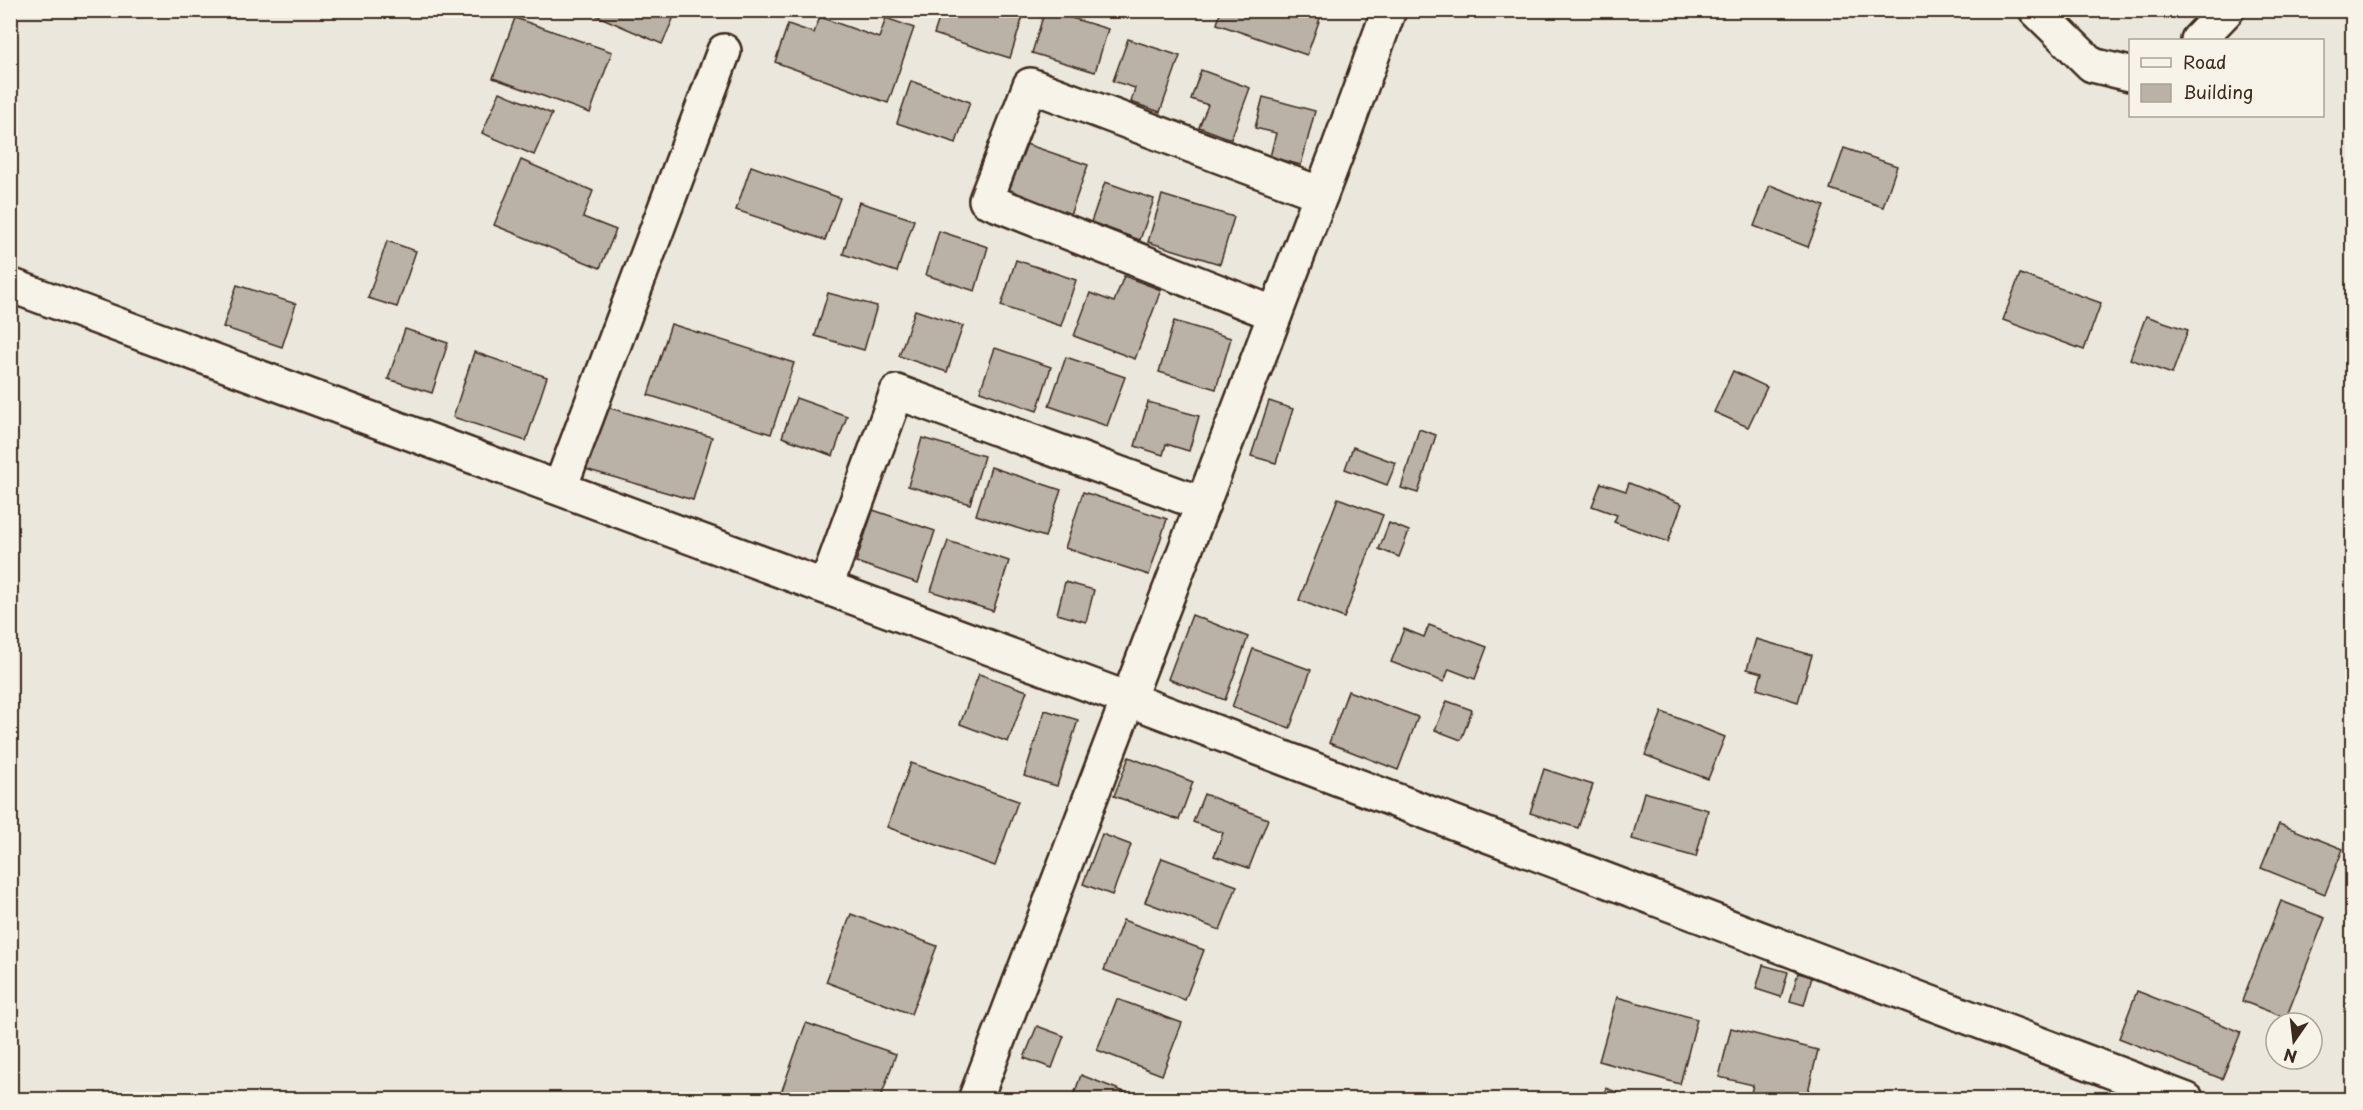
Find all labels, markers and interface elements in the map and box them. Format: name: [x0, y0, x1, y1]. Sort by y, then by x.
legend: [2129, 39, 2324, 117]
text: Road: [2183, 48, 2227, 75]
text: Building: [2183, 78, 2253, 105]
north arrow: [2264, 1011, 2324, 1071]
text: N: [2281, 1043, 2299, 1070]

